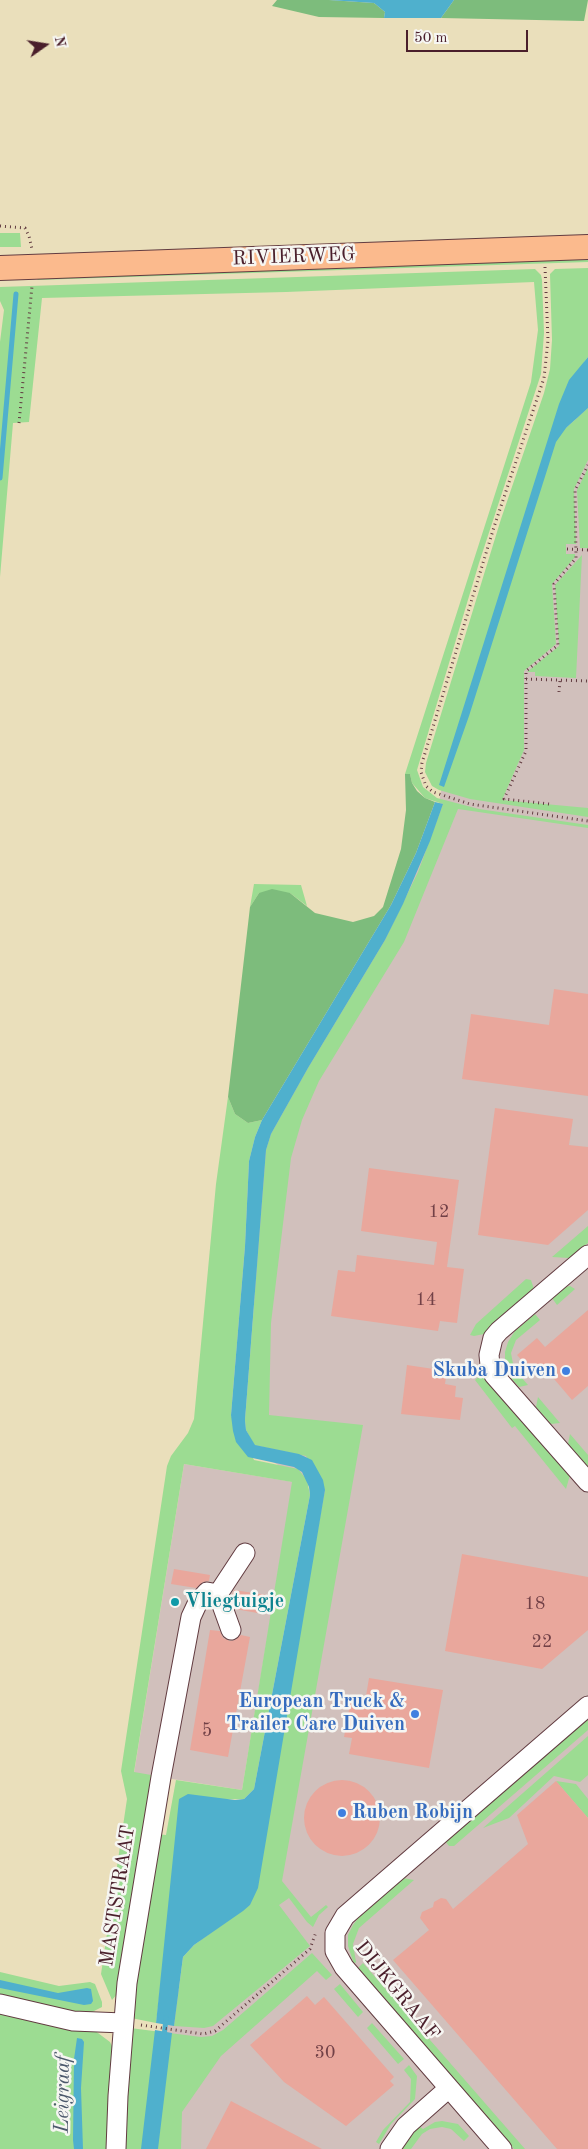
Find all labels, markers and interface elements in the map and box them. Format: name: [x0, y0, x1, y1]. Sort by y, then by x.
north arrow: [20, 20, 70, 70]
scale bar: [408, 20, 530, 52]
text: 50 m: [414, 31, 448, 46]
text: N: [52, 35, 68, 48]
street label: RIVIERWEG: [232, 243, 356, 271]
house number: 12: [429, 1201, 449, 1223]
house number: 14: [416, 1289, 436, 1311]
place label: Skuba Duiven: [432, 1359, 556, 1383]
marker: Skuba Duiven: [560, 1365, 572, 1377]
place label: Vliegtuigje: [185, 1590, 284, 1614]
house number: 18: [525, 1593, 545, 1615]
marker: Vliegtuigje: [169, 1596, 181, 1608]
house number: 22: [532, 1631, 552, 1653]
place label: European Truck & Trailer Care Duiven: [226, 1690, 405, 1737]
marker: European Truck & Trailer Care Duiven: [409, 1708, 421, 1720]
house number: 5: [202, 1720, 212, 1742]
place label: Ruben Robijn: [352, 1801, 473, 1825]
marker: Ruben Robijn: [336, 1807, 348, 1819]
street label: MASTSTRAAT: [95, 1824, 141, 1968]
street label: DIJKGRAAF: [349, 1936, 445, 2046]
house number: 30: [315, 2042, 335, 2064]
water label: Leigraaf: [50, 2055, 76, 2133]

